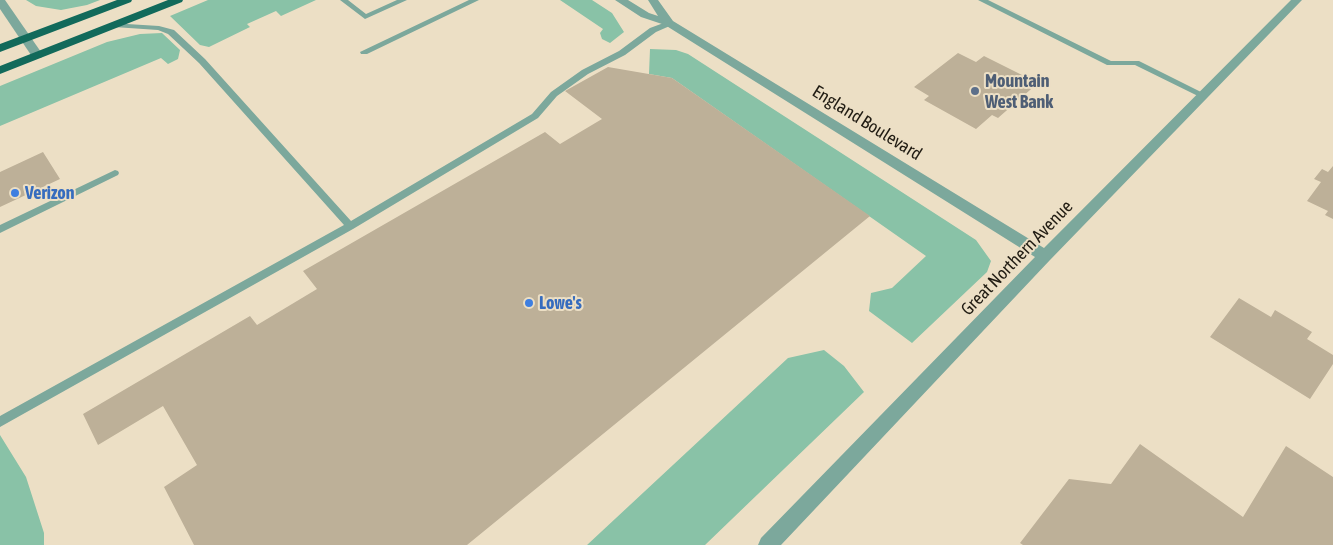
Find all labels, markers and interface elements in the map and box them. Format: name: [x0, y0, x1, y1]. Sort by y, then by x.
place label: Mountain West Bank: [985, 70, 1053, 112]
street label: England Boulevard: [808, 81, 926, 165]
marker: Mountain West Bank: [969, 85, 981, 97]
place label: Verizon: [25, 182, 74, 204]
marker: Verizon: [9, 187, 21, 199]
street label: Great Northern Avenue: [957, 196, 1077, 320]
place label: Lowe's: [539, 292, 582, 314]
marker: Lowe's: [523, 297, 535, 309]

